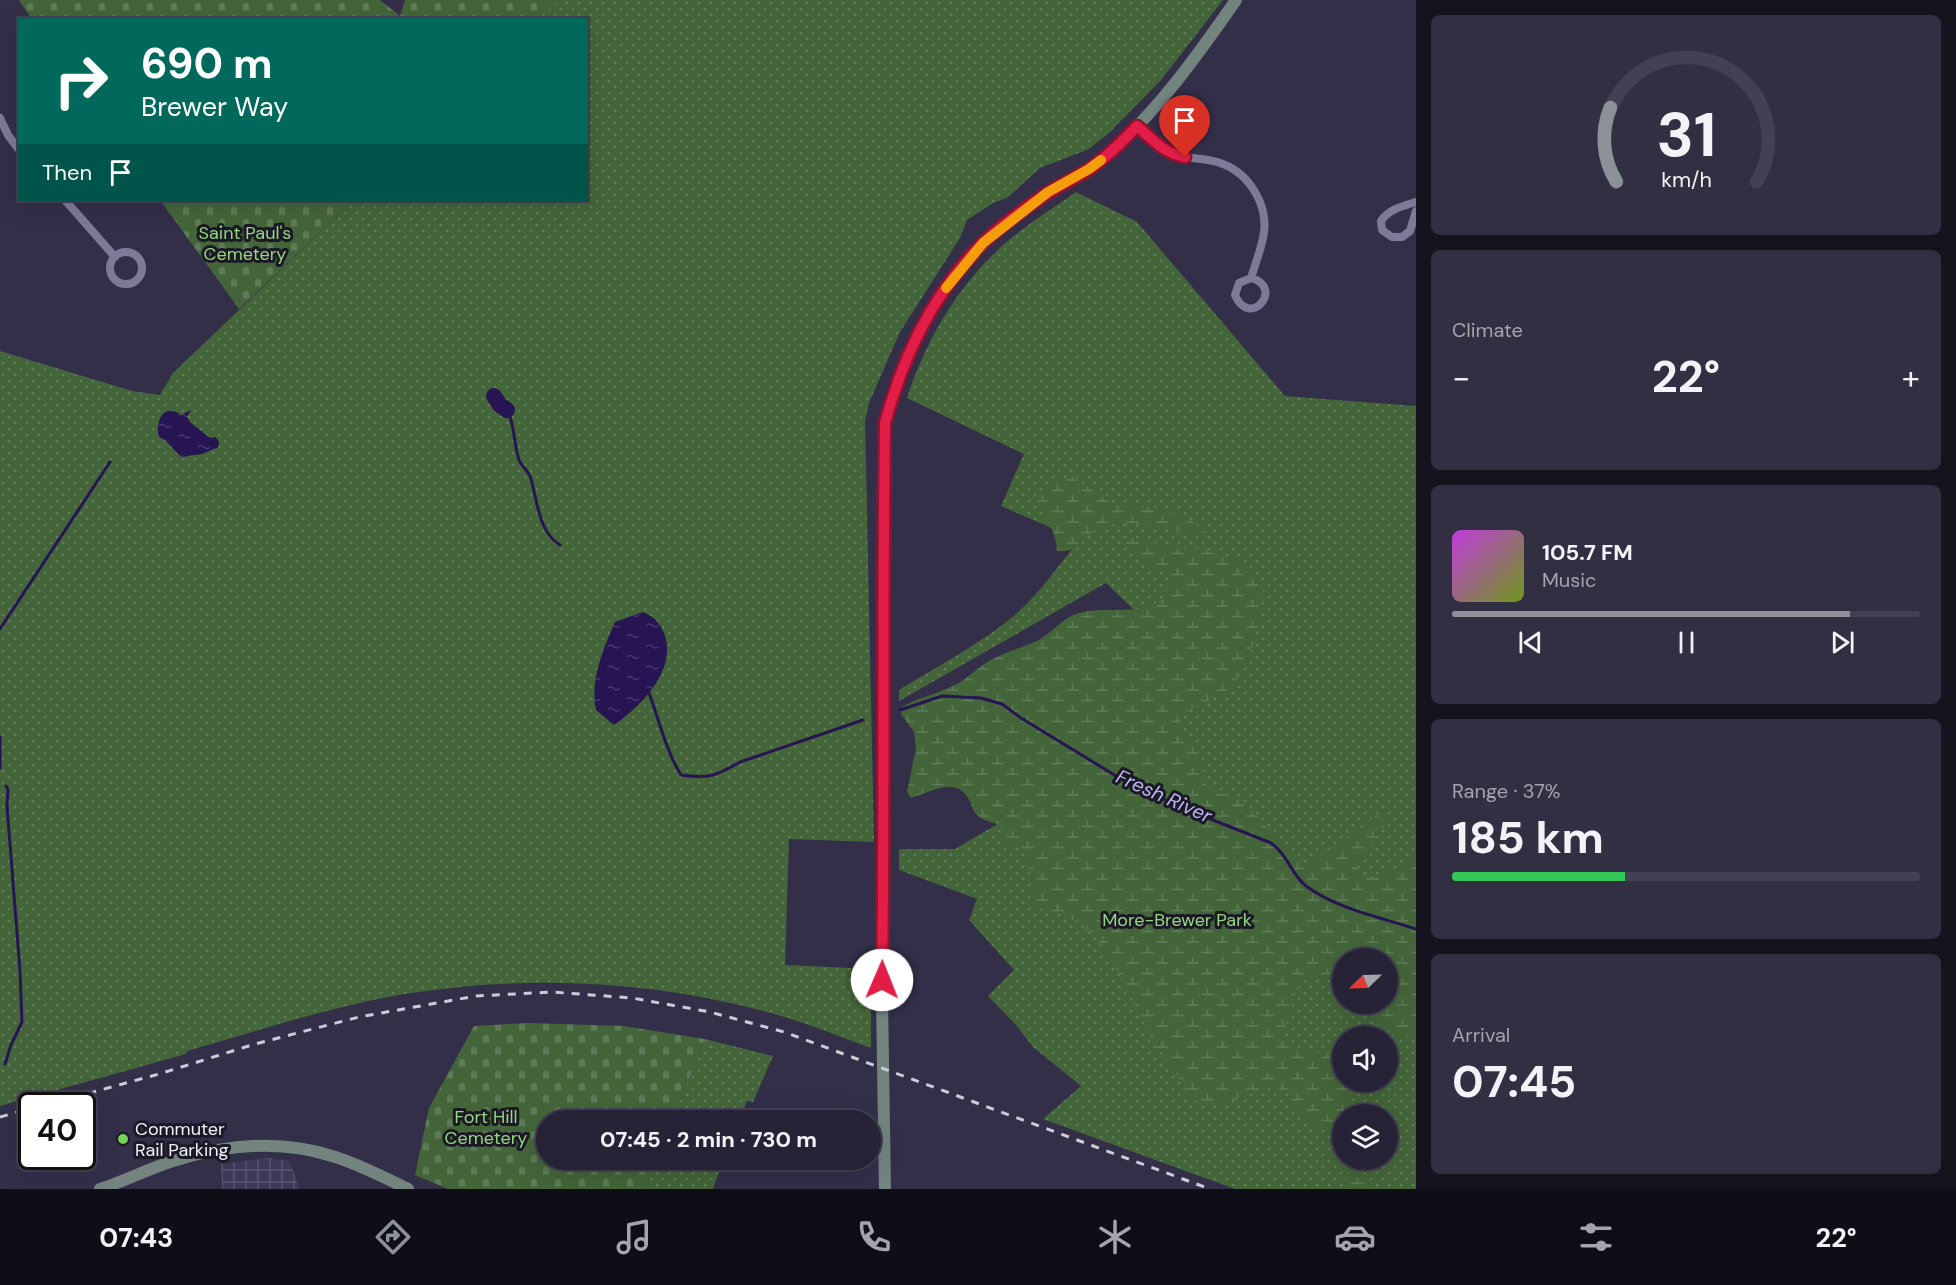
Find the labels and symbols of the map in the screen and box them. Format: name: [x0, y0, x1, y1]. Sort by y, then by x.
pin: [1159, 95, 1210, 157]
park label: Saint Paul's Cemetery: [199, 221, 291, 266]
water label: Fresh River: [1112, 763, 1217, 829]
park label: More-Brewer Park: [1102, 908, 1252, 932]
position arrow: [850, 948, 914, 1012]
north arrow: [1332, 948, 1398, 1014]
speed limit sign: 40: [18, 1092, 96, 1170]
park label: Fort Hill Cemetery: [445, 1105, 527, 1150]
place label: Commuter Rail Parking: [135, 1117, 229, 1162]
marker: Commuter Rail Parking: [116, 1132, 130, 1146]

